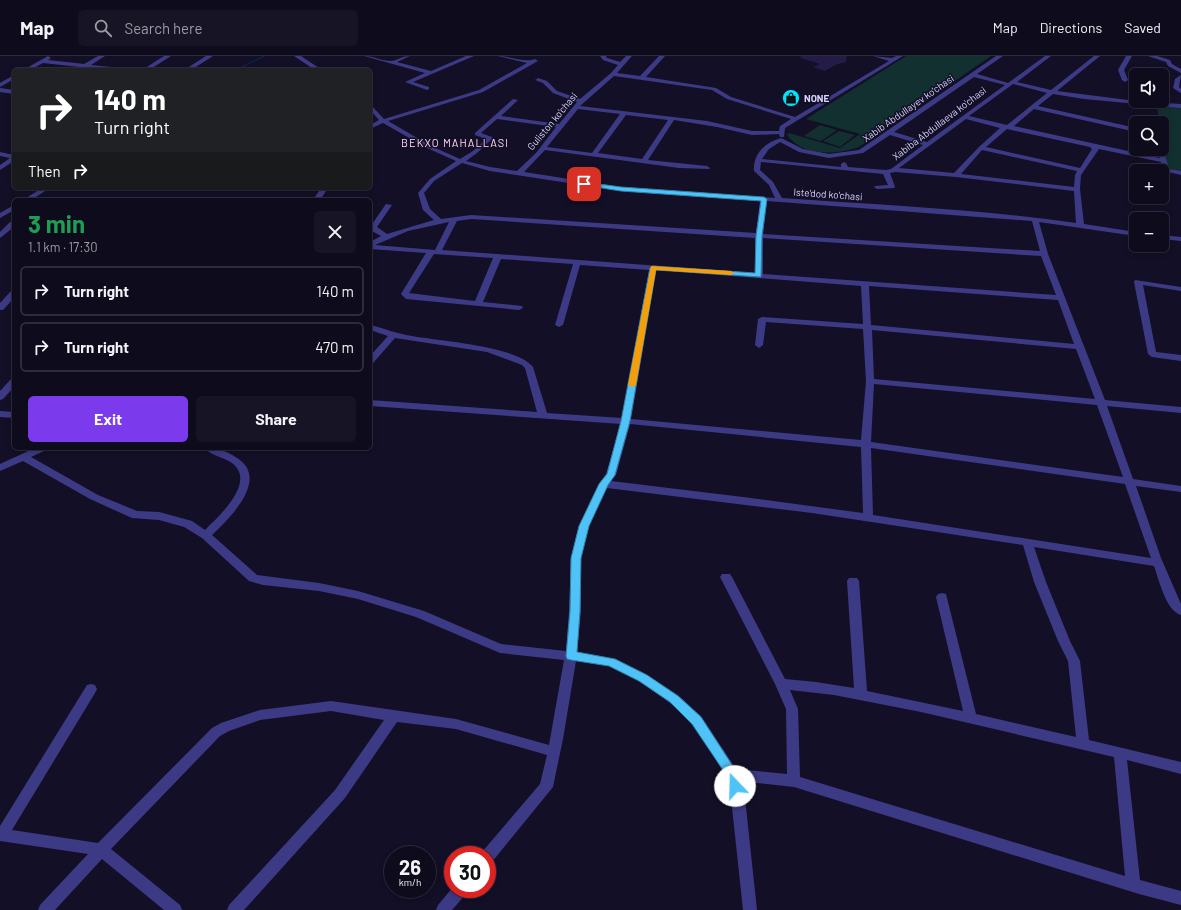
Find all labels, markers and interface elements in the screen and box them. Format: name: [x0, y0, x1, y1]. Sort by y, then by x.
search box: [78, 10, 358, 46]
text: Map: [20, 16, 54, 39]
icon: search: [92, 17, 114, 39]
text: Search here: [124, 19, 202, 37]
text: Map: [993, 19, 1018, 36]
text: Directions: [1040, 19, 1102, 36]
text: Saved: [1124, 19, 1161, 36]
map controls: [1129, 68, 1169, 252]
button: sound: [1129, 68, 1169, 108]
street label: Xabib Abdullayev ko'chasi: [860, 72, 956, 144]
text: 140 m: [94, 82, 166, 116]
icon: right: [28, 84, 80, 136]
street label: Xabiba Abdullaeva ko'chasi: [890, 84, 988, 162]
shop icon: NONE: [781, 88, 801, 108]
street label: Guliston ko'chasi: [524, 90, 580, 152]
place label: NONE: [804, 92, 829, 104]
text: Turn right: [94, 116, 170, 138]
button: search: [1129, 116, 1169, 156]
district label: BEKXO MAHALLASI: [401, 136, 509, 149]
icon: right: [69, 160, 91, 182]
text: Then: [28, 162, 61, 180]
button: +: [1129, 164, 1169, 204]
pin: [567, 167, 601, 201]
icon: arrive: [573, 173, 595, 195]
street label: Iste'dod ko'chasi: [793, 186, 863, 202]
text: 3 min: [28, 209, 85, 238]
button: close: [314, 211, 356, 253]
button: −: [1129, 212, 1169, 252]
text: 1.1 km · 17:30: [28, 239, 98, 255]
icon: right: [30, 280, 52, 302]
text: Turn right: [64, 282, 129, 300]
text: 140 m: [317, 282, 354, 300]
icon: right: [30, 336, 52, 358]
text: Turn right: [64, 338, 129, 356]
text: 470 m: [315, 338, 354, 356]
button: Exit: [28, 396, 188, 442]
button: Share: [196, 396, 356, 442]
position arrow: [714, 765, 756, 807]
speed limit sign: 30: [444, 846, 496, 898]
text: 26: [399, 855, 421, 879]
text: km/h: [399, 876, 421, 888]

